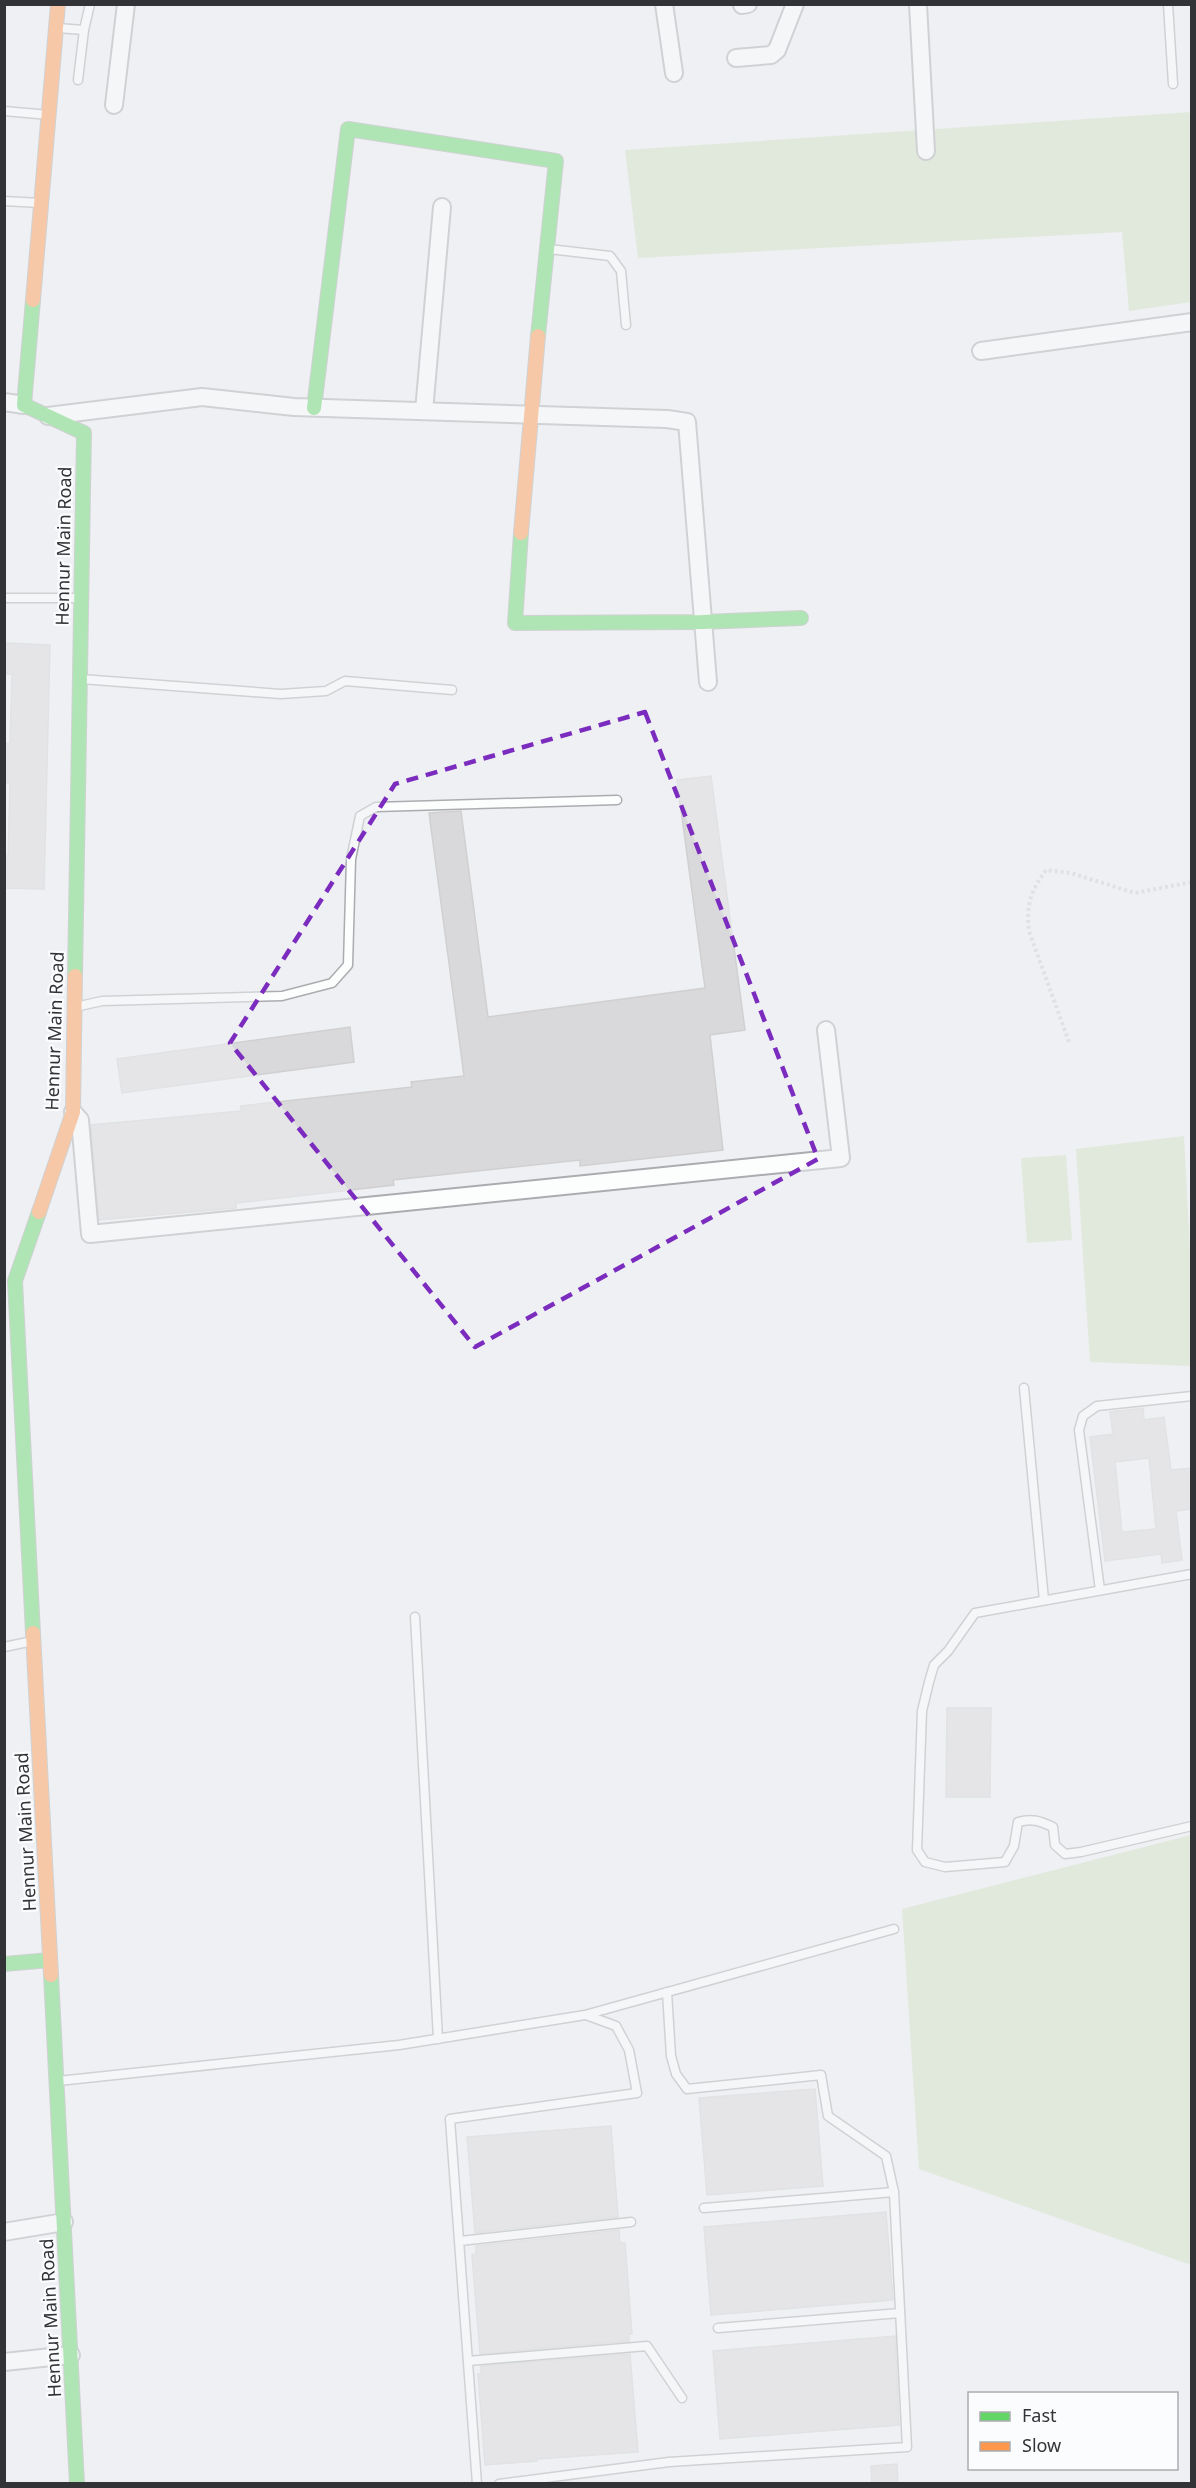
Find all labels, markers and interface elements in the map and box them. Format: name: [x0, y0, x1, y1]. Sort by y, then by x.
street label: Hennur Main Road: [50, 466, 76, 626]
street label: Hennur Main Road: [39, 951, 69, 1111]
street label: Hennur Main Road: [9, 1752, 41, 1912]
street label: Hennur Main Road: [34, 2238, 66, 2398]
legend: [968, 2392, 1178, 2470]
text: Fast: [1022, 2403, 1057, 2427]
text: Slow: [1022, 2433, 1061, 2457]

